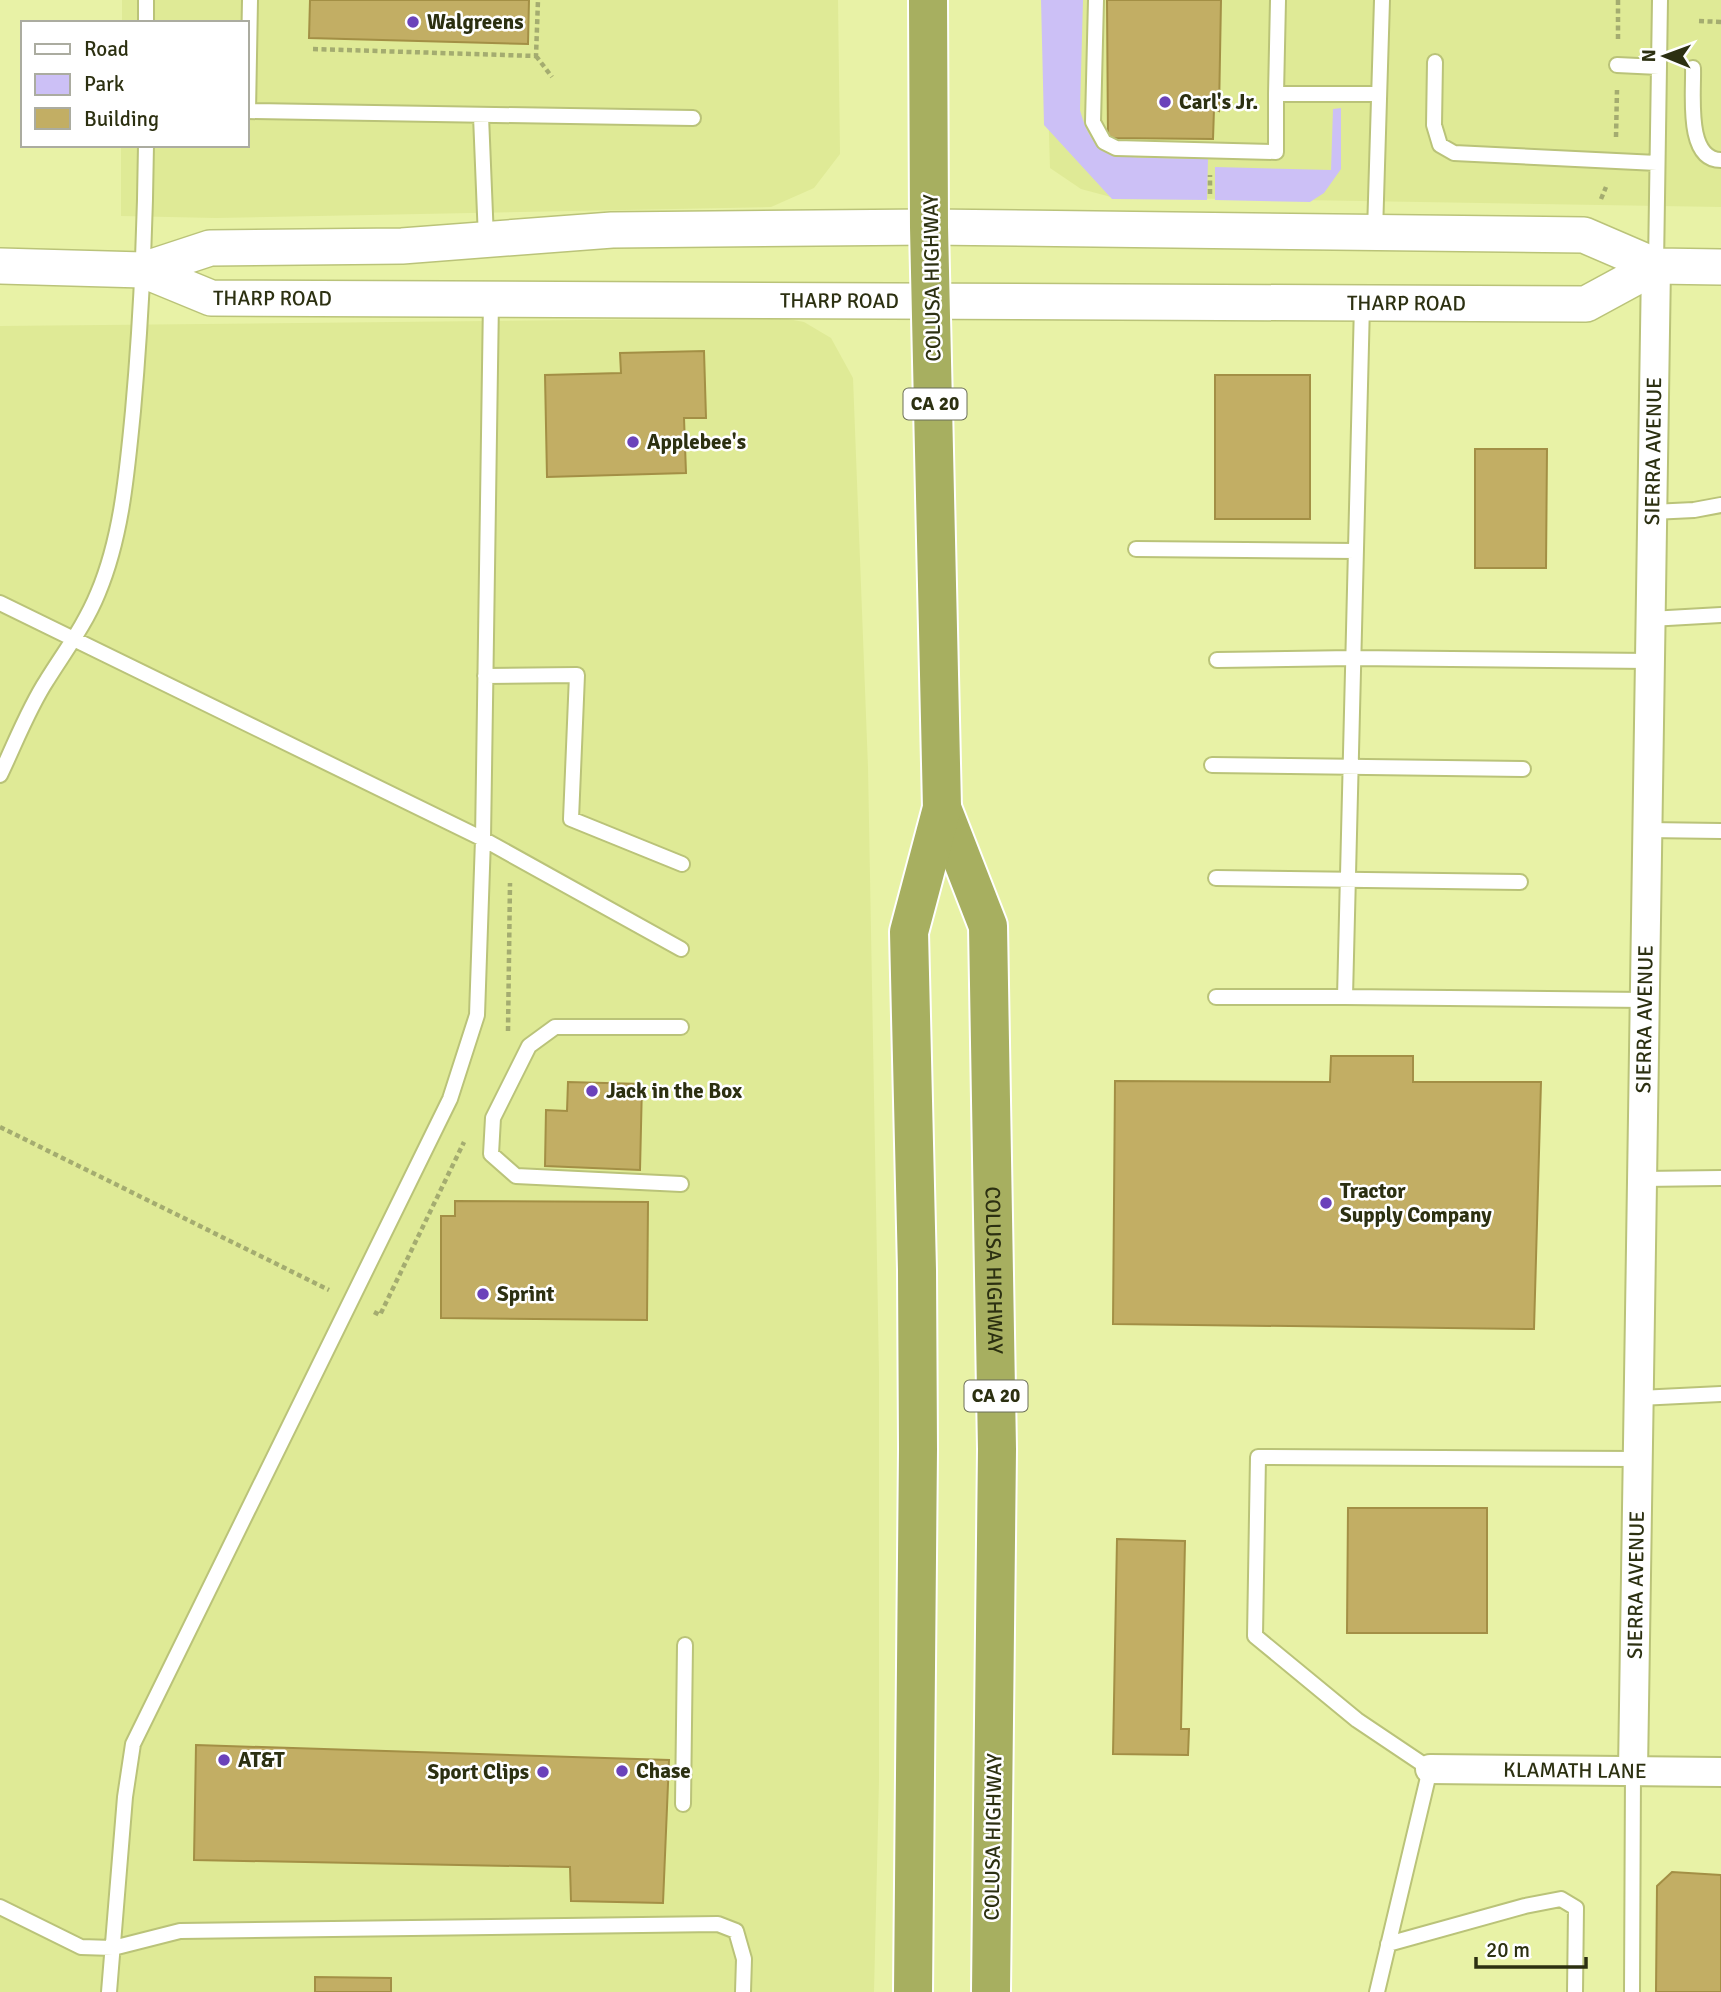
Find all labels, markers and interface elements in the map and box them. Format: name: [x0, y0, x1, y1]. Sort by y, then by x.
place label: Walgreens: [427, 9, 523, 35]
marker: Walgreens: [405, 14, 421, 30]
legend: [21, 21, 248, 147]
north arrow: [1630, 21, 1700, 91]
text: Road: [84, 36, 129, 62]
text: N: [1637, 49, 1661, 63]
text: Park: [84, 71, 125, 97]
place label: Carl's Jr.: [1179, 89, 1258, 115]
marker: Carl's Jr.: [1157, 94, 1173, 110]
text: Building: [84, 106, 159, 132]
street label: COLUSA HIGHWAY: [918, 194, 946, 362]
street label: THARP ROAD: [213, 285, 332, 312]
street label: THARP ROAD: [780, 287, 899, 314]
street label: THARP ROAD: [1347, 290, 1466, 316]
street label: SIERRA AVENUE: [1639, 377, 1667, 526]
road number: CA 20: [904, 388, 967, 420]
place label: Applebee's: [647, 429, 746, 455]
marker: Applebee's: [625, 434, 641, 450]
street label: SIERRA AVENUE: [1630, 945, 1659, 1093]
place label: Jack in the Box: [606, 1078, 743, 1104]
marker: Jack in the Box: [584, 1083, 600, 1099]
place label: Tractor Supply Company: [1340, 1178, 1492, 1228]
street label: COLUSA HIGHWAY: [979, 1186, 1008, 1355]
marker: Tractor Supply Company: [1318, 1195, 1334, 1211]
place label: Sprint: [497, 1281, 554, 1307]
marker: Sprint: [475, 1286, 491, 1302]
road number: CA 20: [964, 1380, 1028, 1412]
street label: SIERRA AVENUE: [1622, 1511, 1650, 1659]
place label: AT&T: [238, 1747, 285, 1773]
marker: AT&T: [216, 1752, 232, 1768]
street label: COLUSA HIGHWAY: [979, 1753, 1007, 1921]
street label: KLAMATH LANE: [1503, 1757, 1647, 1784]
place label: Chase: [636, 1758, 691, 1784]
place label: Sport Clips: [427, 1759, 529, 1785]
marker: Chase: [614, 1763, 630, 1779]
marker: Sport Clips: [535, 1764, 551, 1780]
scale bar: [1476, 1926, 1586, 1970]
text: 20 m: [1486, 1937, 1530, 1963]

